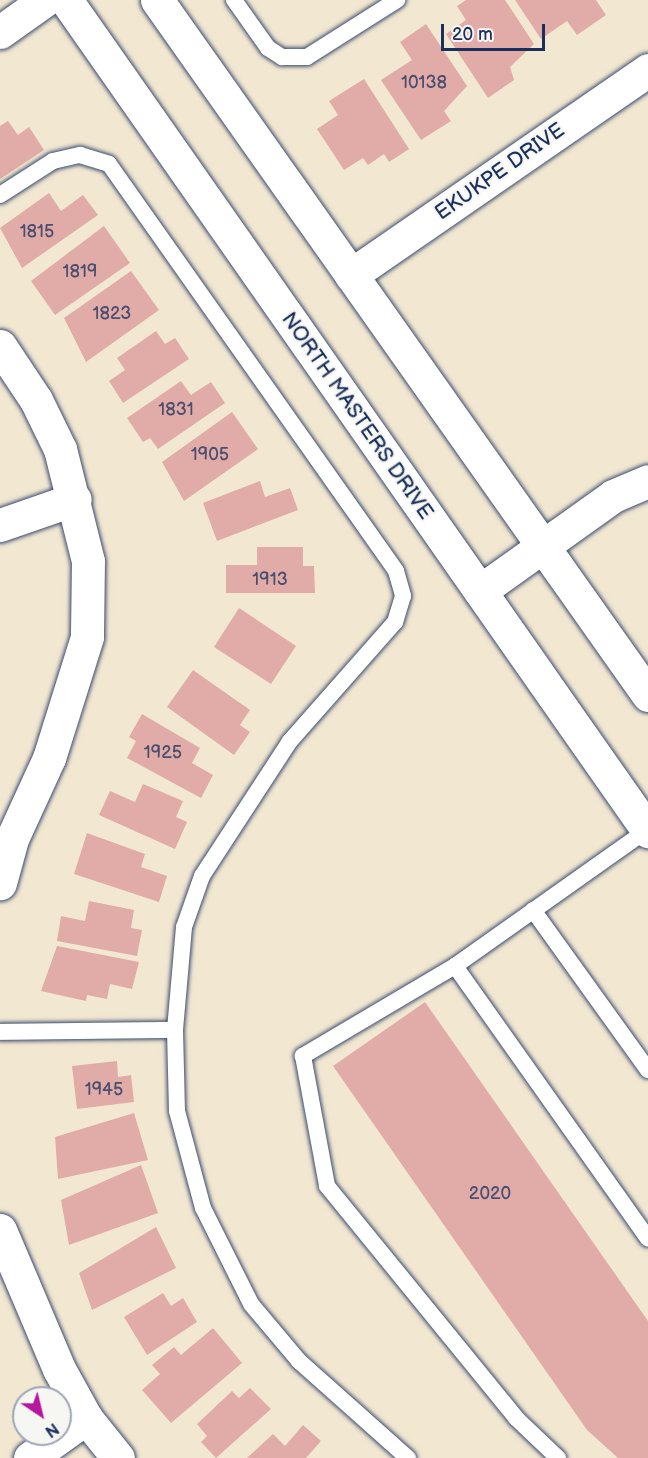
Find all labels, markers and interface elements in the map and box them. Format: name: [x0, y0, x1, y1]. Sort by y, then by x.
scale bar: [444, 12, 548, 50]
text: 20 m: [452, 24, 493, 45]
house number: 10138: [401, 72, 447, 94]
street label: EKUKPE DRIVE: [430, 118, 570, 226]
house number: 1815: [20, 221, 54, 243]
house number: 1819: [63, 261, 97, 283]
house number: 1823: [93, 303, 131, 325]
street label: NORTH MASTERS DRIVE: [276, 308, 438, 524]
house number: 1831: [158, 399, 194, 421]
house number: 1905: [191, 444, 229, 466]
house number: 1913: [252, 569, 288, 591]
house number: 1925: [144, 742, 182, 764]
house number: 1945: [85, 1079, 123, 1101]
house number: 2020: [469, 1183, 511, 1205]
north arrow: [12, 1386, 72, 1446]
text: N: [41, 1418, 62, 1441]

